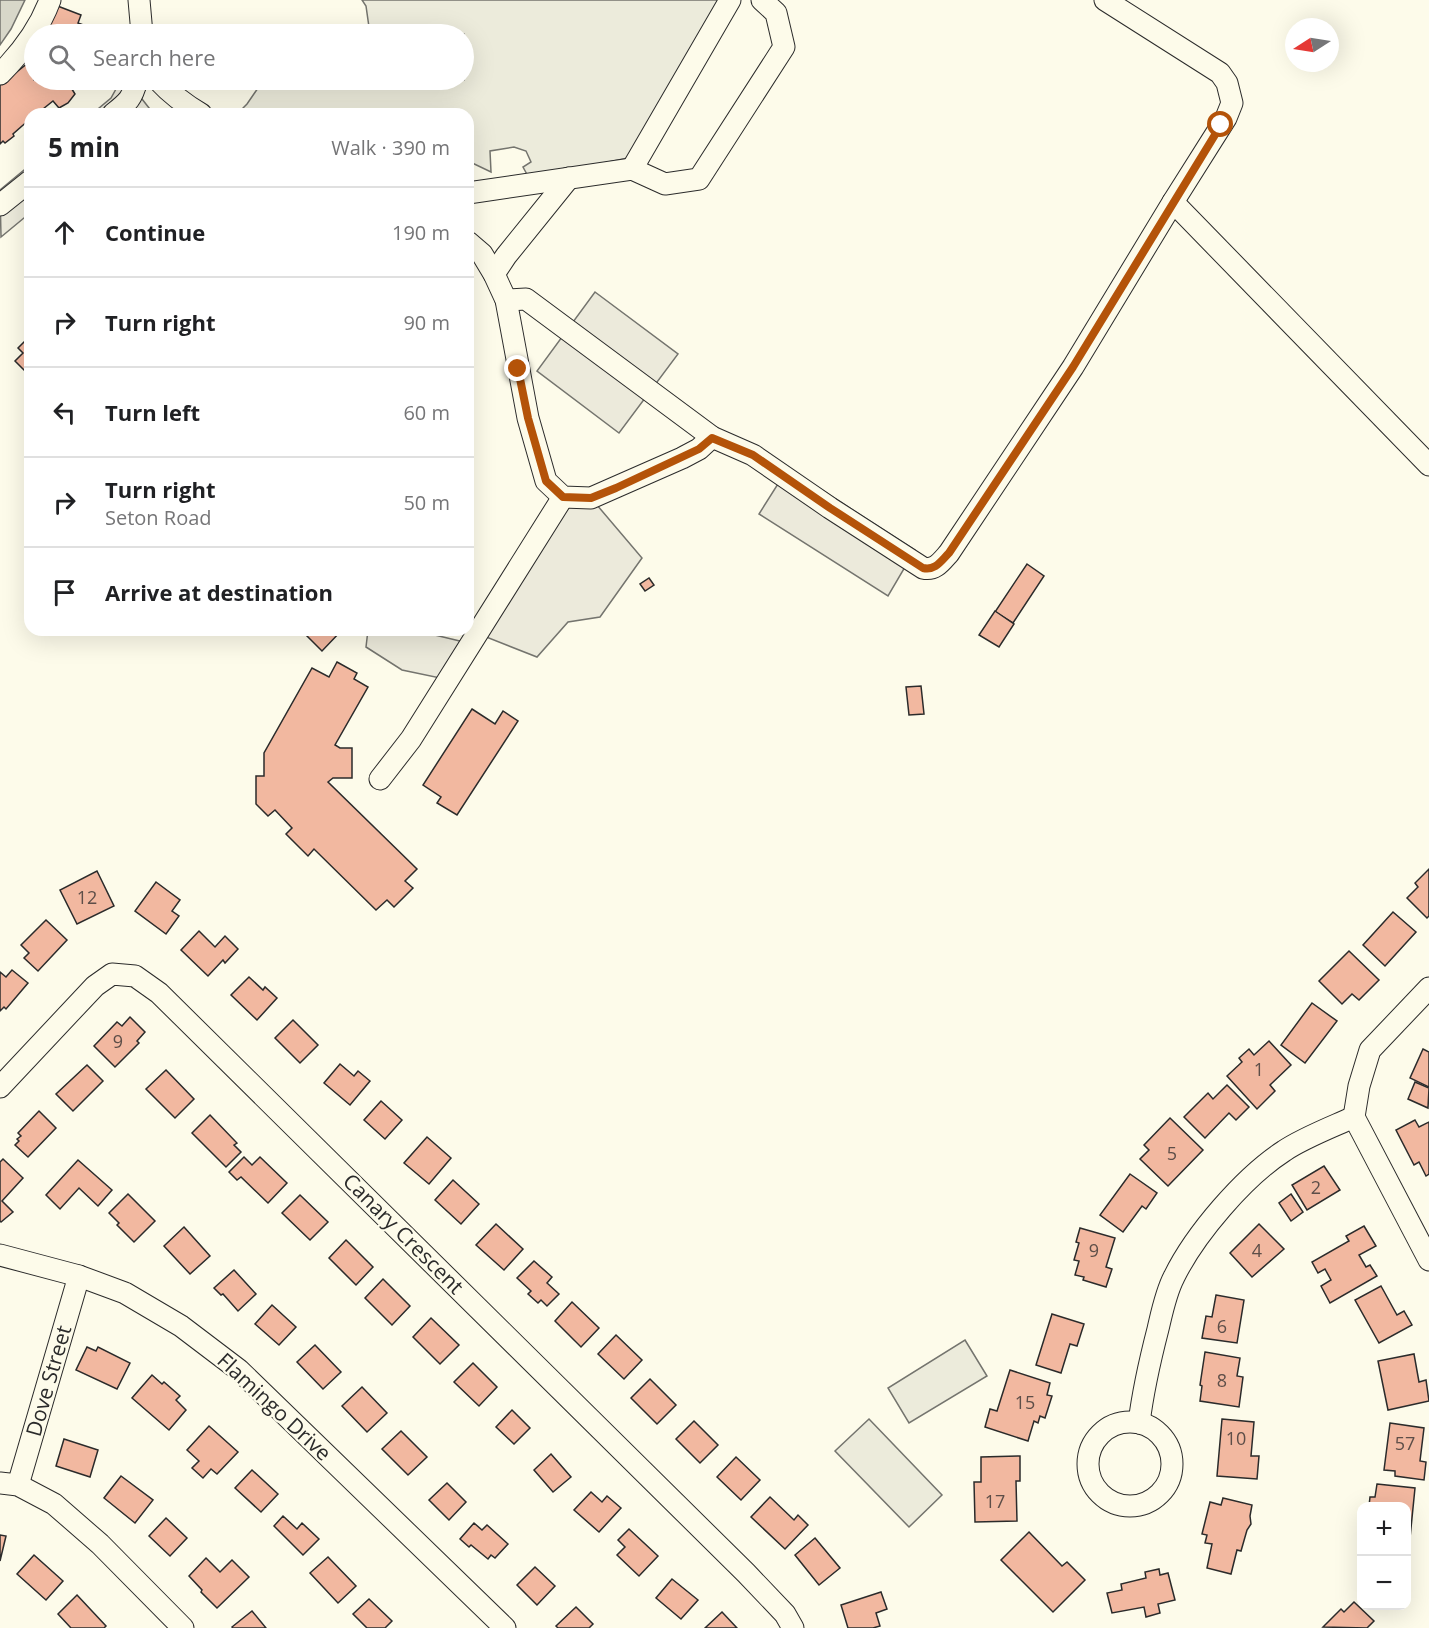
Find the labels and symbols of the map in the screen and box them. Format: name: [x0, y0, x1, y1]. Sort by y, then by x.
north arrow: [1285, 18, 1339, 72]
route start: [1207, 111, 1233, 137]
route end: [504, 355, 530, 381]
house number: 12: [77, 885, 97, 909]
house number: 9: [113, 1029, 123, 1053]
house number: 1: [1254, 1057, 1264, 1081]
house number: 5: [1167, 1141, 1177, 1165]
street label: Canary Crescent: [337, 1167, 470, 1300]
house number: 2: [1311, 1175, 1321, 1199]
house number: 9: [1089, 1238, 1099, 1262]
house number: 4: [1252, 1238, 1262, 1262]
house number: 6: [1217, 1314, 1227, 1338]
street label: Dove Street: [19, 1322, 77, 1440]
street label: Flamingo Drive: [212, 1346, 338, 1466]
house number: 8: [1217, 1368, 1227, 1392]
house number: 15: [1015, 1390, 1035, 1414]
house number: 10: [1226, 1426, 1246, 1450]
house number: 57: [1395, 1431, 1415, 1455]
house number: 17: [985, 1489, 1005, 1513]

